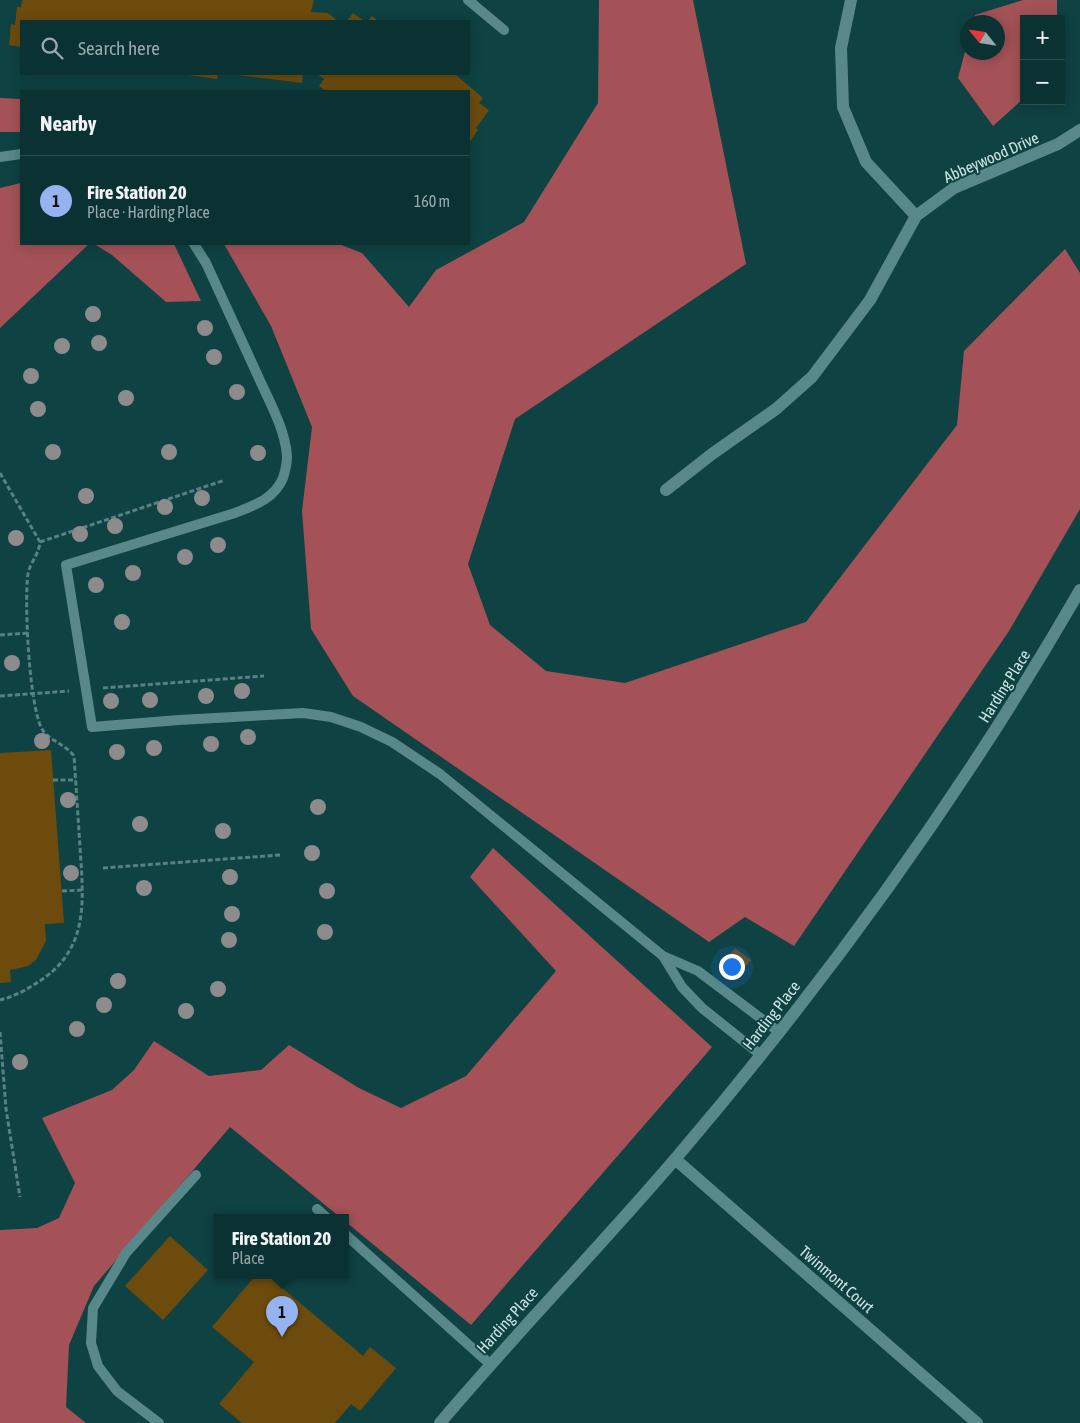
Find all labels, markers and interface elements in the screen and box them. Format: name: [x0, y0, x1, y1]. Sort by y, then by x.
north arrow: [960, 15, 1005, 60]
map controls: [1020, 15, 1065, 105]
button: +: [1020, 15, 1065, 60]
search box: [20, 20, 470, 75]
icon: search: [38, 34, 66, 62]
text: Search here: [78, 37, 160, 59]
button: −: [1020, 60, 1065, 105]
text: Nearby: [40, 111, 96, 135]
street label: Abbeywood Drive: [941, 128, 1042, 187]
text: Fire Station 20: [87, 181, 187, 203]
text: 1: [52, 192, 60, 210]
text: 160 m: [414, 192, 450, 210]
text: Place · Harding Place: [87, 203, 210, 221]
street label: Harding Place: [975, 646, 1034, 726]
your location: [719, 954, 745, 980]
street label: Harding Place: [739, 977, 804, 1054]
popup: [214, 1214, 349, 1279]
text: Fire Station 20: [232, 1227, 331, 1249]
street label: Twinmont Court: [796, 1242, 878, 1316]
text: Place: [232, 1249, 264, 1267]
street label: Harding Place: [473, 1283, 542, 1357]
pin: 1: [266, 1296, 298, 1337]

